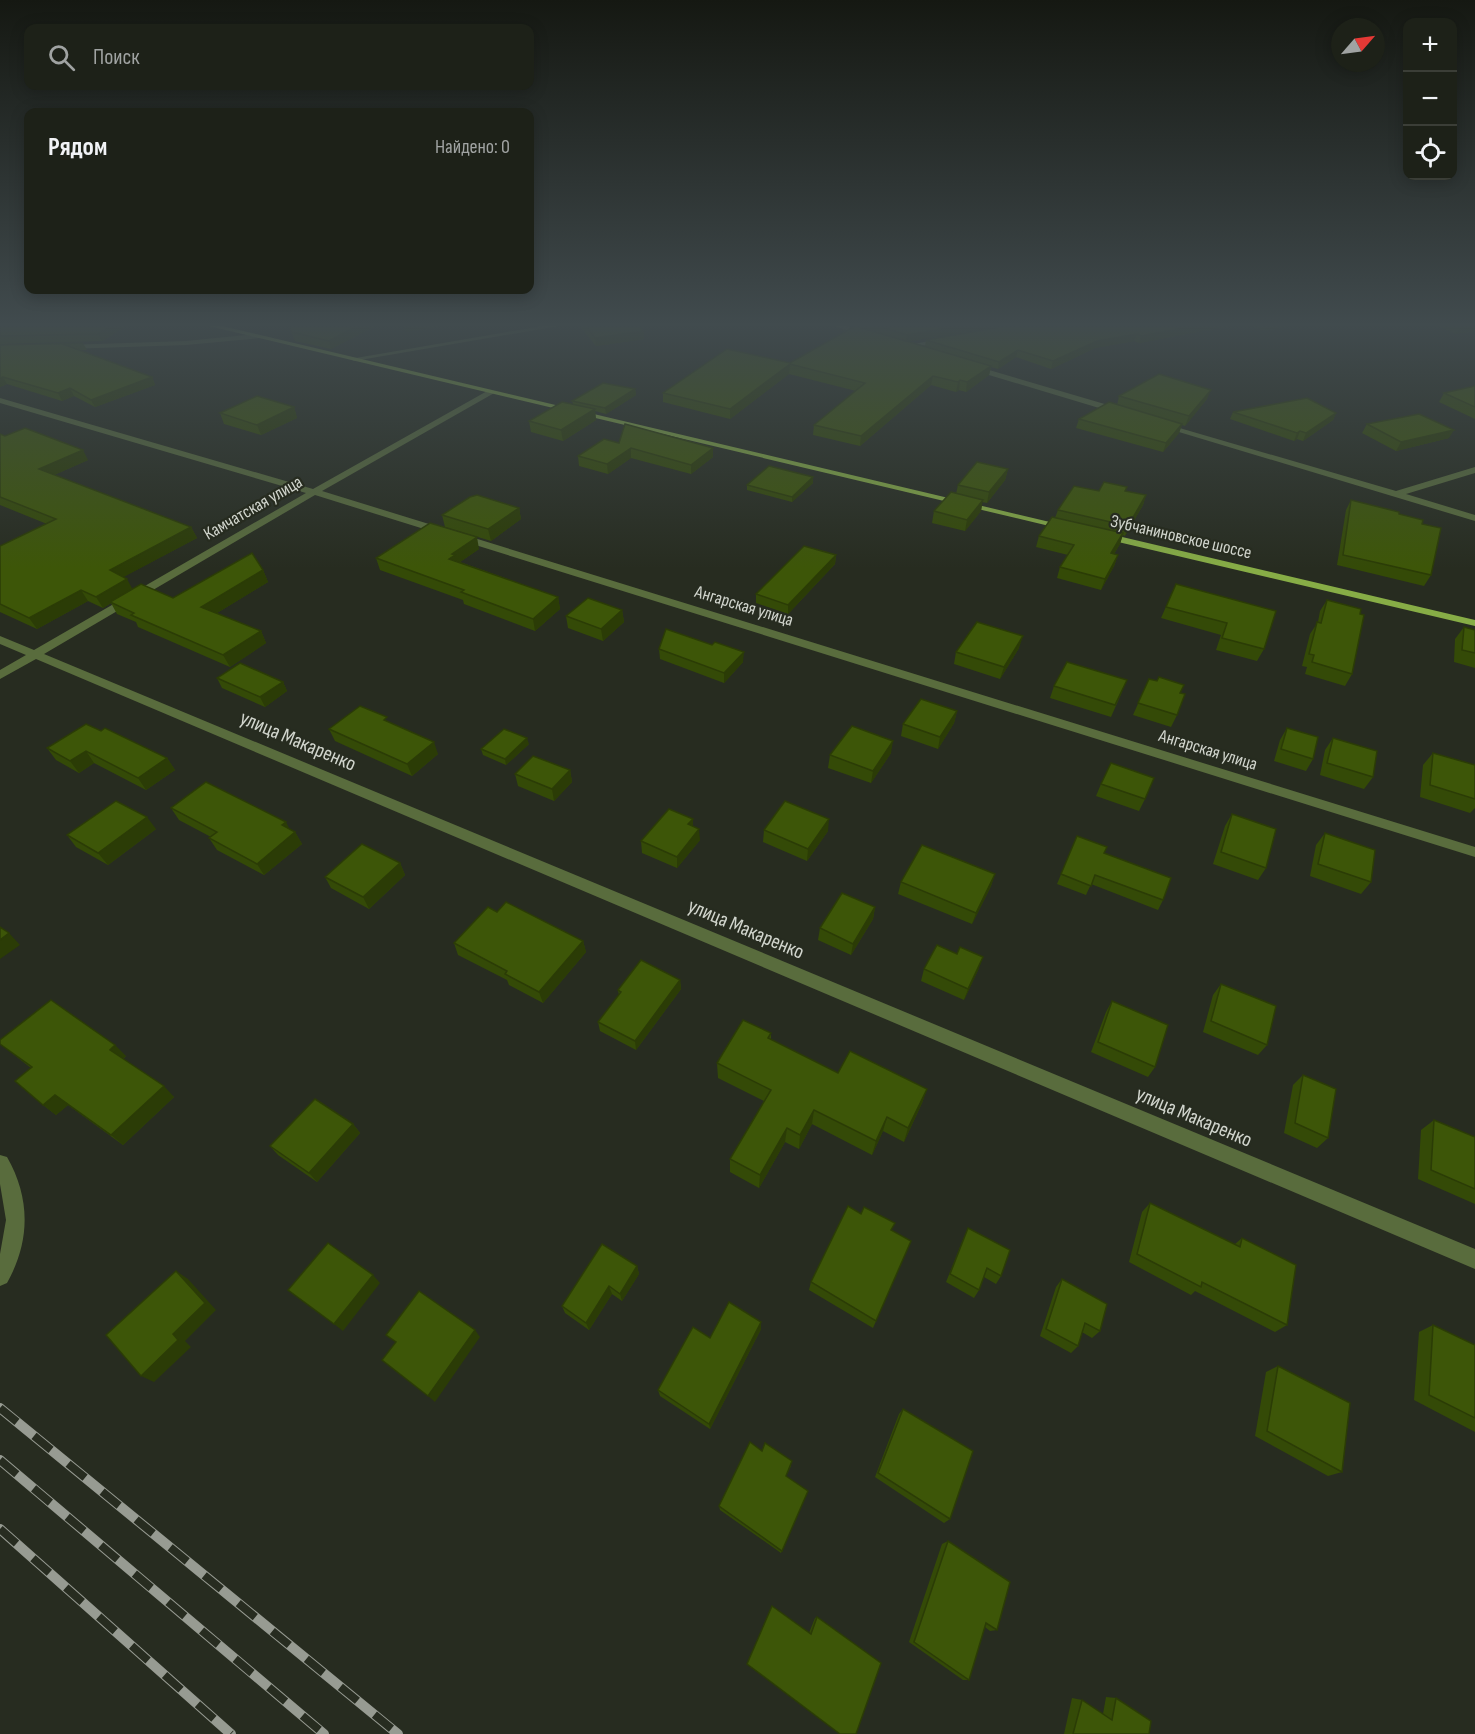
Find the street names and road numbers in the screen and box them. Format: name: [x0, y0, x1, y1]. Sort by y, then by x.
street label: Камчатская улица: [200, 471, 306, 545]
street label: Зубчаниновское шоссе: [1108, 511, 1254, 563]
street label: Ангарская улица: [691, 581, 796, 631]
street label: улица Макаренко: [236, 705, 360, 777]
street label: Ангарская улица: [1155, 725, 1260, 775]
street label: улица Макаренко: [684, 893, 808, 965]
street label: улица Макаренко: [1132, 1081, 1256, 1153]

